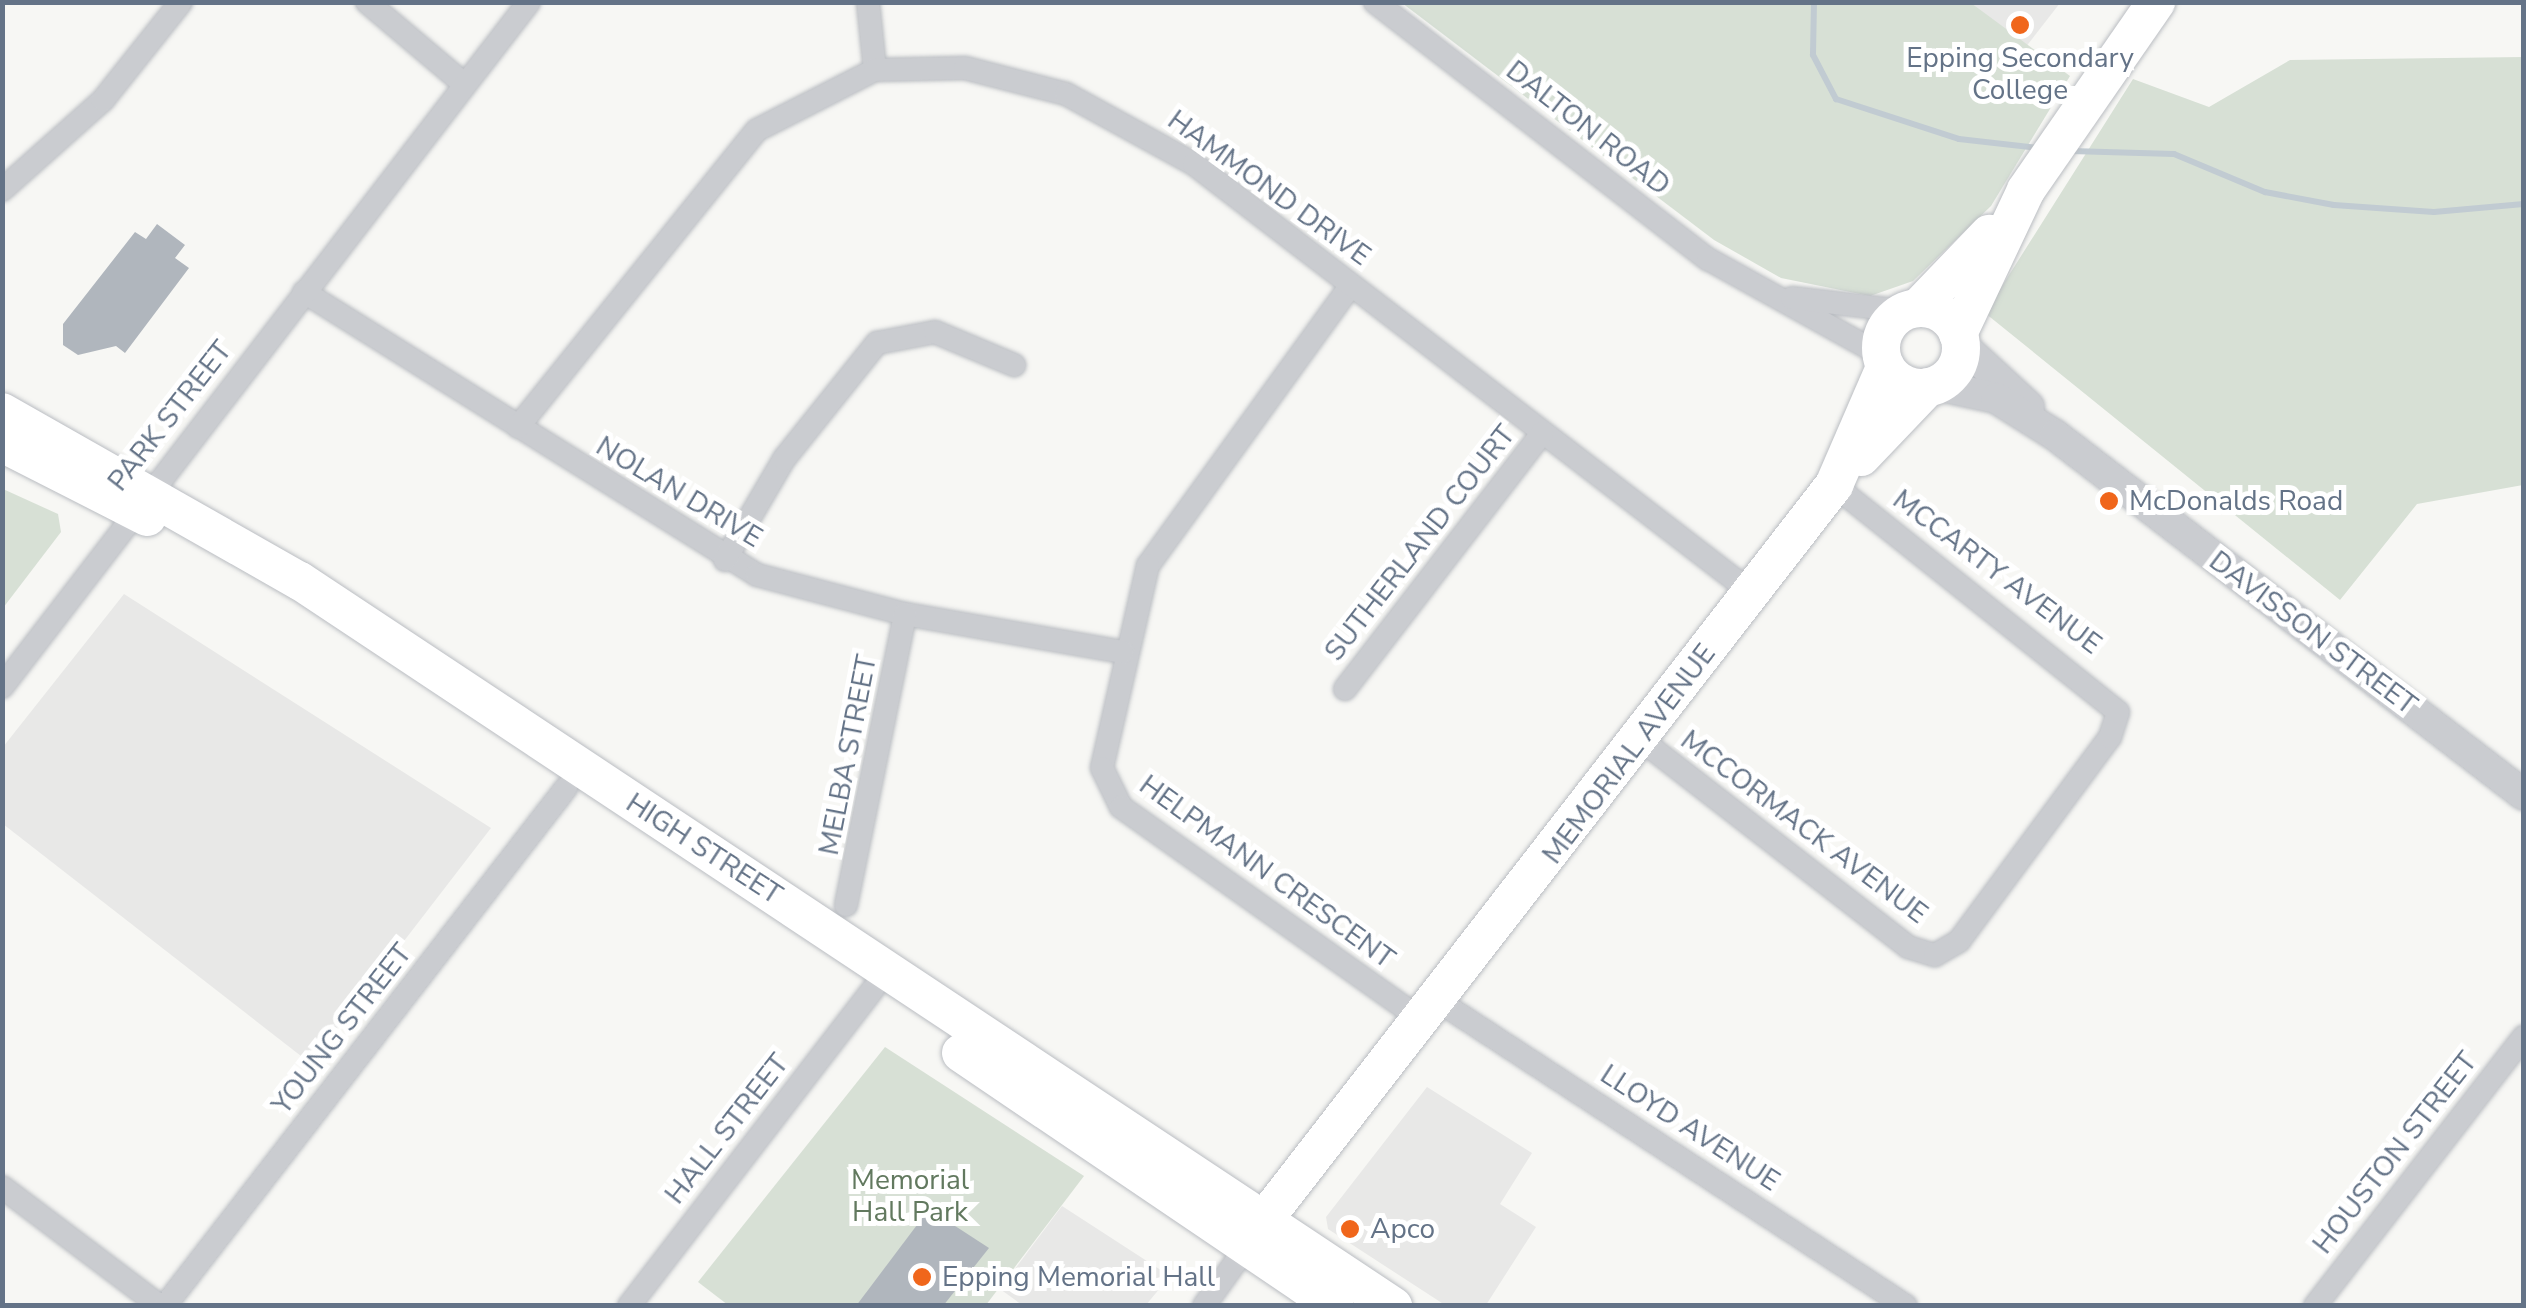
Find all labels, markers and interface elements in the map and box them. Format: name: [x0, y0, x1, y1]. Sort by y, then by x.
marker: Epping Secondary College: [2009, 14, 2031, 36]
place label: Epping Secondary College: [1906, 41, 2134, 107]
street label: DALTON ROAD: [1499, 54, 1677, 202]
street label: HAMMOND DRIVE: [1161, 103, 1377, 273]
street label: PARK STREET: [101, 334, 239, 498]
street label: SUTHERLAND COURT: [1318, 419, 1522, 667]
street label: NOLAN DRIVE: [590, 429, 768, 555]
street label: MCCARTY AVENUE: [1886, 483, 2108, 661]
place label: McDonalds Road: [2129, 484, 2343, 518]
marker: McDonalds Road: [2098, 490, 2120, 512]
street label: DAVISSON STREET: [2203, 544, 2423, 722]
street label: MEMORIAL AVENUE: [1535, 638, 1723, 870]
street label: MELBA STREET: [812, 652, 884, 858]
street label: MCCORMACK AVENUE: [1674, 723, 1934, 931]
street label: HELPMANN CRESCENT: [1133, 768, 1401, 976]
street label: HIGH STREET: [620, 786, 788, 912]
street label: YOUNG STREET: [265, 937, 419, 1121]
street label: HOUSTON STREET: [2306, 1046, 2484, 1260]
street label: HALL STREET: [658, 1047, 796, 1211]
street label: LLOYD AVENUE: [1594, 1058, 1786, 1198]
park label: Memorial Hall Park: [851, 1163, 969, 1229]
place label: Apco: [1370, 1212, 1435, 1246]
marker: Apco: [1339, 1218, 1361, 1240]
place label: Epping Memorial Hall: [942, 1260, 1215, 1294]
marker: Epping Memorial Hall: [911, 1266, 933, 1288]

